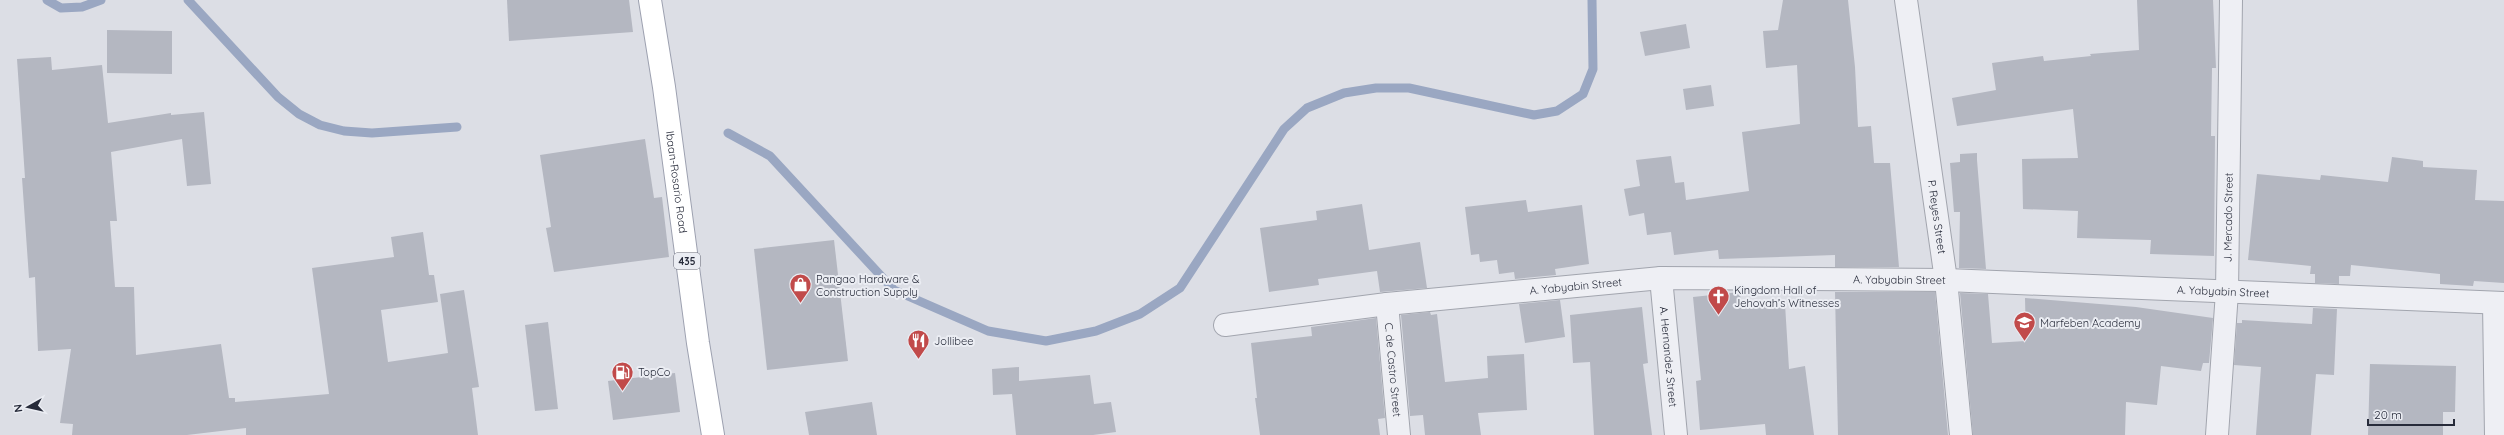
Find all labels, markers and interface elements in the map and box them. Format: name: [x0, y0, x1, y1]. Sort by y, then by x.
street label: Ibaan-Rosario Road: [663, 130, 690, 234]
street label: J. Mercado Street: [2220, 172, 2236, 262]
street label: P. Reyes Street: [1925, 179, 1949, 255]
road number: 435: [674, 253, 700, 269]
shop icon: Pangao Hardware & Construction Supply: [788, 272, 814, 305]
place label: Pangao Hardware & Construction Supply: [816, 272, 920, 299]
street label: A. Yabyabin Street: [1853, 272, 1946, 287]
street label: A. Yabyabin Street: [1529, 275, 1623, 297]
church icon: Kingdom Hall of Jehovah’s Witnesses: [1705, 283, 1731, 316]
place label: Kingdom Hall of Jehovah’s Witnesses: [1734, 283, 1839, 310]
street label: A. Yabyabin Street: [2177, 283, 2270, 300]
street label: A. Hernandez Street: [1657, 306, 1680, 408]
school or university icon: Marfeben Academy: [2012, 310, 2038, 343]
place label: Marfeben Academy: [2040, 316, 2141, 330]
street label: C. de Castro Street: [1382, 322, 1404, 418]
restaurant icon: Jollibee: [906, 328, 932, 361]
place label: Jollibee: [934, 334, 973, 348]
fuel station icon: TopCo: [610, 359, 636, 392]
place label: TopCo: [638, 365, 671, 379]
north arrow: [8, 387, 48, 427]
scale bar: [2368, 401, 2454, 427]
text: N: [11, 403, 26, 413]
text: 20 m: [2374, 407, 2402, 422]

